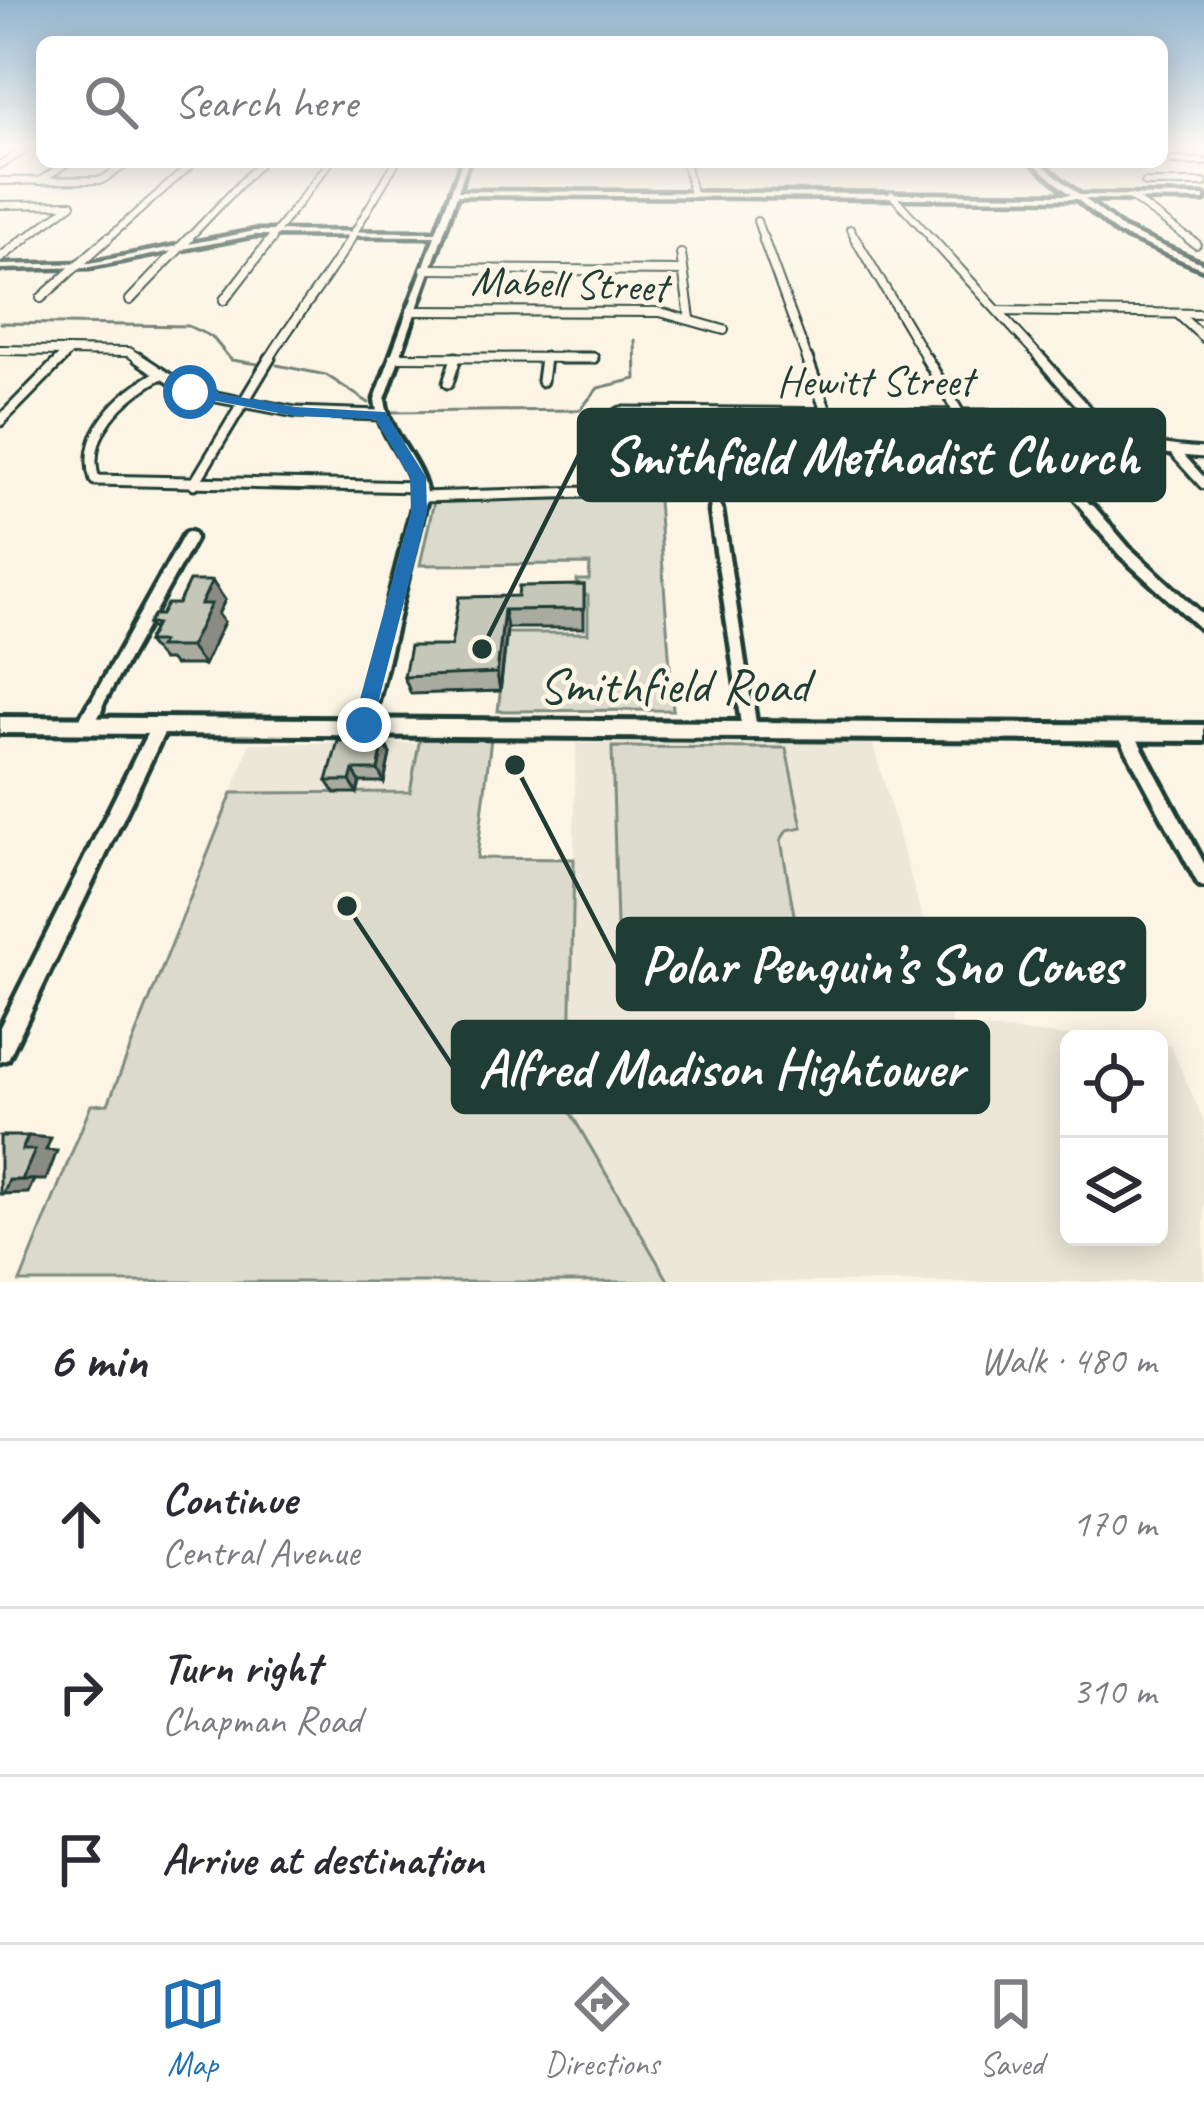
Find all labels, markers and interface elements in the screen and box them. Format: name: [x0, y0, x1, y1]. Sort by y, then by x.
search box: [36, 36, 1168, 168]
icon: search: [78, 69, 144, 135]
text: Search here: [174, 74, 357, 131]
street label: Mabell Street: [470, 254, 673, 314]
street label: Hewitt Street: [777, 355, 978, 408]
route start: [163, 365, 217, 419]
callout: Smithfield Methodist Church: [579, 410, 1164, 500]
text: Smithfield Methodist Church: [603, 422, 1141, 490]
street label: Smithfield Road: [538, 653, 817, 717]
route end: [337, 698, 391, 752]
callout: Polar Penguin’s Sno Cones: [618, 919, 1144, 1009]
text: Polar Penguin’s Sno Cones: [641, 931, 1126, 999]
callout: Alfred Madison Hightower: [453, 1022, 988, 1112]
map controls: [1060, 1030, 1168, 1246]
button: locate: [1060, 1030, 1168, 1138]
text: Alfred Madison Hightower: [479, 1034, 969, 1102]
button: layers: [1060, 1138, 1168, 1246]
text: 6 min: [48, 1328, 147, 1392]
text: Walk · 480 m: [980, 1336, 1156, 1385]
text: Continue: [162, 1471, 296, 1528]
icon: ahead: [48, 1491, 114, 1557]
text: 170 m: [1072, 1499, 1156, 1548]
text: Central Avenue: [162, 1528, 359, 1577]
text: Turn right: [162, 1639, 320, 1696]
icon: right: [48, 1659, 114, 1725]
text: 310 m: [1072, 1667, 1156, 1716]
text: Chapman Road: [162, 1696, 361, 1745]
icon: arrive: [48, 1827, 114, 1893]
text: Arrive at destination: [162, 1831, 484, 1888]
tab: Map: [160, 1971, 226, 2085]
tab: Directions: [545, 1971, 659, 2085]
tab: Saved: [978, 1971, 1044, 2085]

